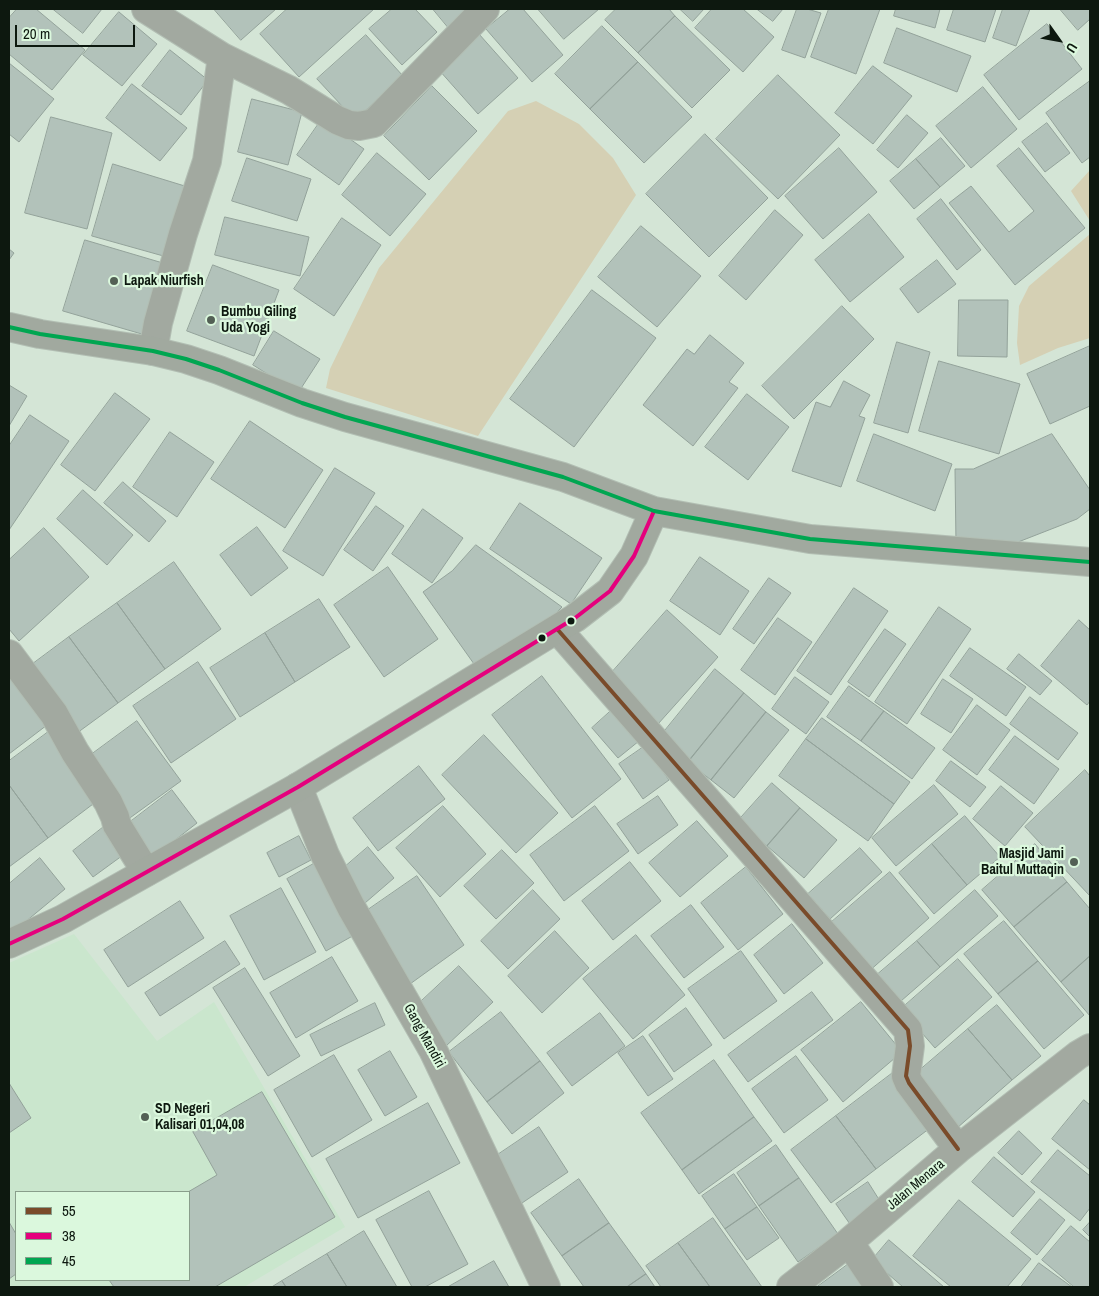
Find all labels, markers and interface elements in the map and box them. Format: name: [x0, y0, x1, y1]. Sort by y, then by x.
scale bar: [18, 15, 138, 47]
north arrow: [1034, 15, 1084, 65]
text: 20 m: [23, 23, 50, 44]
text: U: [1062, 40, 1082, 56]
place label: Lapak Niurfish: [124, 273, 204, 289]
marker: Lapak Niurfish: [108, 275, 120, 287]
place label: Bumbu Giling Uda Yogi: [221, 304, 296, 336]
marker: Bumbu Giling Uda Yogi: [205, 314, 217, 326]
unlabelled marker: [566, 616, 576, 626]
unlabelled marker: [537, 633, 547, 643]
place label: Masjid Jami Baitul Muttaqin: [981, 846, 1064, 879]
marker: Masjid Jami Baitul Muttaqin: [1068, 856, 1080, 868]
street label: Gang Mandiri: [400, 1001, 448, 1071]
place label: SD Negeri Kalisari 01,04,08: [155, 1101, 244, 1134]
marker: SD Negeri Kalisari 01,04,08: [139, 1111, 151, 1123]
street label: Jalan Menara: [884, 1156, 948, 1214]
legend: [15, 1191, 190, 1281]
text: 55: [62, 1200, 76, 1221]
text: 38: [62, 1225, 76, 1246]
text: 45: [62, 1250, 76, 1271]

